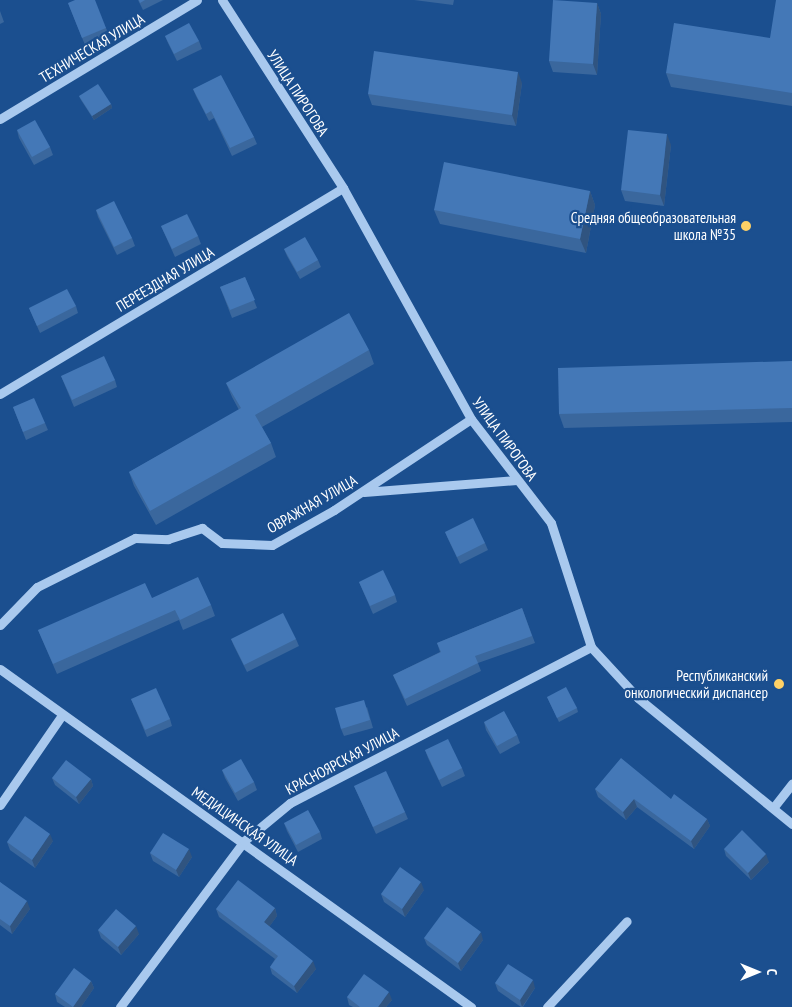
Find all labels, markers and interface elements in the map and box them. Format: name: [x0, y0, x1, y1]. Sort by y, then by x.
street label: ТЕХНИЧЕСКАЯ УЛИЦА: [36, 9, 148, 87]
street label: УЛИЦА ПИРОГОВА: [263, 47, 333, 139]
place label: Средняя общеобразовательная школа №35: [571, 208, 736, 243]
marker: Средняя общеобразовательная школа №35: [740, 220, 752, 232]
street label: ПЕРЕЕЗДНАЯ УЛИЦА: [113, 243, 217, 315]
street label: УЛИЦА ПИРОГОВА: [469, 394, 541, 484]
street label: ОВРАЖНАЯ УЛИЦА: [264, 471, 360, 537]
place label: Республиканский онкологический диспансер: [624, 666, 768, 701]
marker: Республиканский онкологический диспансер: [772, 677, 786, 691]
street label: КРАСНОЯРСКАЯ УЛИЦА: [282, 724, 402, 798]
street label: МЕДИЦИНСКАЯ УЛИЦА: [188, 783, 302, 869]
north arrow: [732, 947, 782, 997]
text: С: [763, 969, 781, 975]

